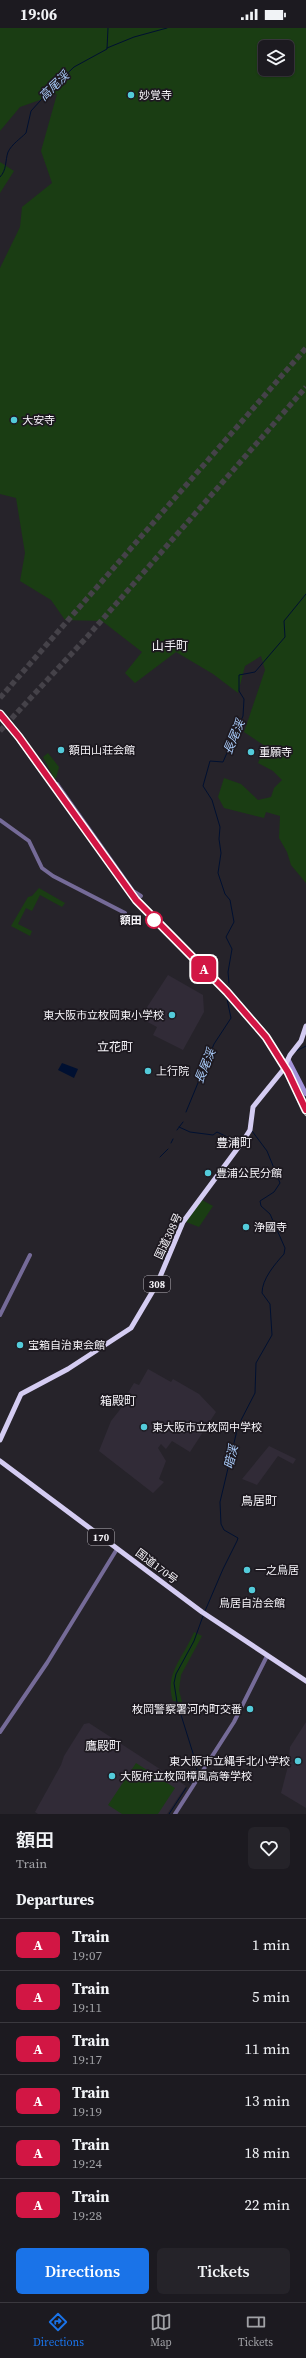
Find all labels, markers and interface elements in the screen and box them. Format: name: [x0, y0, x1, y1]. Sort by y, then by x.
text: 19:06: [20, 4, 57, 25]
map controls: [258, 40, 294, 76]
button: layers: [258, 40, 294, 76]
water label: 高尾渓: [35, 66, 74, 104]
place label: 妙覚寺: [139, 88, 172, 103]
marker: 妙覚寺: [126, 90, 136, 100]
place label: 大安寺: [22, 413, 55, 428]
marker: 大安寺: [9, 415, 19, 425]
district label: 山手町: [152, 638, 188, 654]
water label: 長尾渓: [220, 715, 249, 757]
place label: 額田山荘会館: [69, 743, 135, 758]
marker: 額田山荘会館: [56, 745, 66, 755]
place label: 重願寺: [259, 745, 292, 760]
marker: 重願寺: [246, 747, 256, 757]
marker: 額田: [145, 911, 163, 929]
place label: 額田: [119, 913, 142, 928]
line badge: A: [191, 956, 217, 982]
text: A: [199, 959, 209, 979]
place label: 東大阪市立枚岡東小学校: [43, 1008, 164, 1023]
marker: 東大阪市立枚岡東小学校: [167, 1010, 177, 1020]
district label: 立花町: [97, 1039, 133, 1055]
water label: 長尾渓: [191, 1044, 220, 1086]
place label: 上行院: [156, 1064, 189, 1079]
marker: 上行院: [143, 1066, 153, 1076]
district label: 豊浦町: [216, 1135, 252, 1151]
place label: 豊浦公民分館: [216, 1166, 282, 1181]
marker: 豊浦公民分館: [203, 1168, 213, 1178]
street label: 国道308号: [151, 1211, 186, 1262]
place label: 浄國寺: [254, 1220, 287, 1235]
marker: 浄國寺: [241, 1222, 251, 1232]
road number: 308: [144, 1276, 170, 1292]
place label: 宝箱自治東会館: [28, 1338, 105, 1353]
marker: 宝箱自治東会館: [15, 1340, 25, 1350]
district label: 箱殿町: [100, 1393, 136, 1409]
place label: 東大阪市立枚岡中学校: [152, 1420, 262, 1435]
marker: 東大阪市立枚岡中学校: [139, 1422, 149, 1432]
water label: 暗渓: [221, 1442, 242, 1470]
district label: 鳥居町: [241, 1493, 277, 1509]
road number: 170: [88, 1529, 114, 1545]
street label: 国道170号: [132, 1546, 181, 1587]
place label: 一之鳥居: [255, 1563, 299, 1578]
marker: 一之鳥居: [242, 1565, 252, 1575]
marker: 鳥居自治会館: [247, 1585, 257, 1595]
place label: 鳥居自治会館: [219, 1596, 285, 1611]
place label: 枚岡警察署河内町交番: [132, 1702, 242, 1717]
marker: 枚岡警察署河内町交番: [245, 1704, 255, 1714]
district label: 鷹殿町: [85, 1738, 121, 1754]
place label: 東大阪市立縄手北小学校: [169, 1754, 290, 1769]
marker: 東大阪市立縄手北小学校: [293, 1756, 303, 1766]
place label: 大阪府立枚岡樟風高等学校: [120, 1769, 252, 1784]
marker: 大阪府立枚岡樟風高等学校: [107, 1771, 117, 1781]
text: 額田: [16, 1827, 54, 1853]
button: heart: [248, 1827, 290, 1869]
text: Train: [16, 1855, 47, 1872]
text: Departures: [16, 1889, 94, 1910]
text: Train: [72, 1926, 110, 1947]
text: 1 min: [252, 1934, 290, 1955]
text: A: [33, 1935, 43, 1955]
text: 19:07: [72, 1947, 102, 1964]
text: Train: [72, 1978, 110, 1999]
text: 5 min: [252, 1986, 290, 2007]
text: A: [33, 1987, 43, 2007]
text: 19:11: [72, 1999, 102, 2016]
text: Train: [72, 2030, 110, 2051]
text: 11 min: [244, 2038, 290, 2059]
text: A: [33, 2039, 43, 2059]
text: 19:17: [72, 2051, 102, 2068]
text: Train: [72, 2082, 110, 2103]
text: 13 min: [244, 2090, 290, 2111]
text: A: [33, 2091, 43, 2111]
text: 19:19: [72, 2103, 102, 2120]
text: Train: [72, 2134, 110, 2155]
text: 18 min: [244, 2142, 290, 2163]
text: A: [33, 2143, 43, 2163]
text: 19:24: [72, 2155, 102, 2172]
text: Train: [72, 2186, 110, 2207]
text: 22 min: [244, 2194, 290, 2215]
text: A: [33, 2195, 43, 2215]
text: 19:28: [72, 2207, 102, 2224]
button: Directions: [16, 2248, 149, 2294]
button: Tickets: [157, 2248, 290, 2294]
tab: Directions: [33, 2311, 84, 2350]
tab: Map: [150, 2311, 172, 2350]
tab: Tickets: [238, 2311, 273, 2350]

